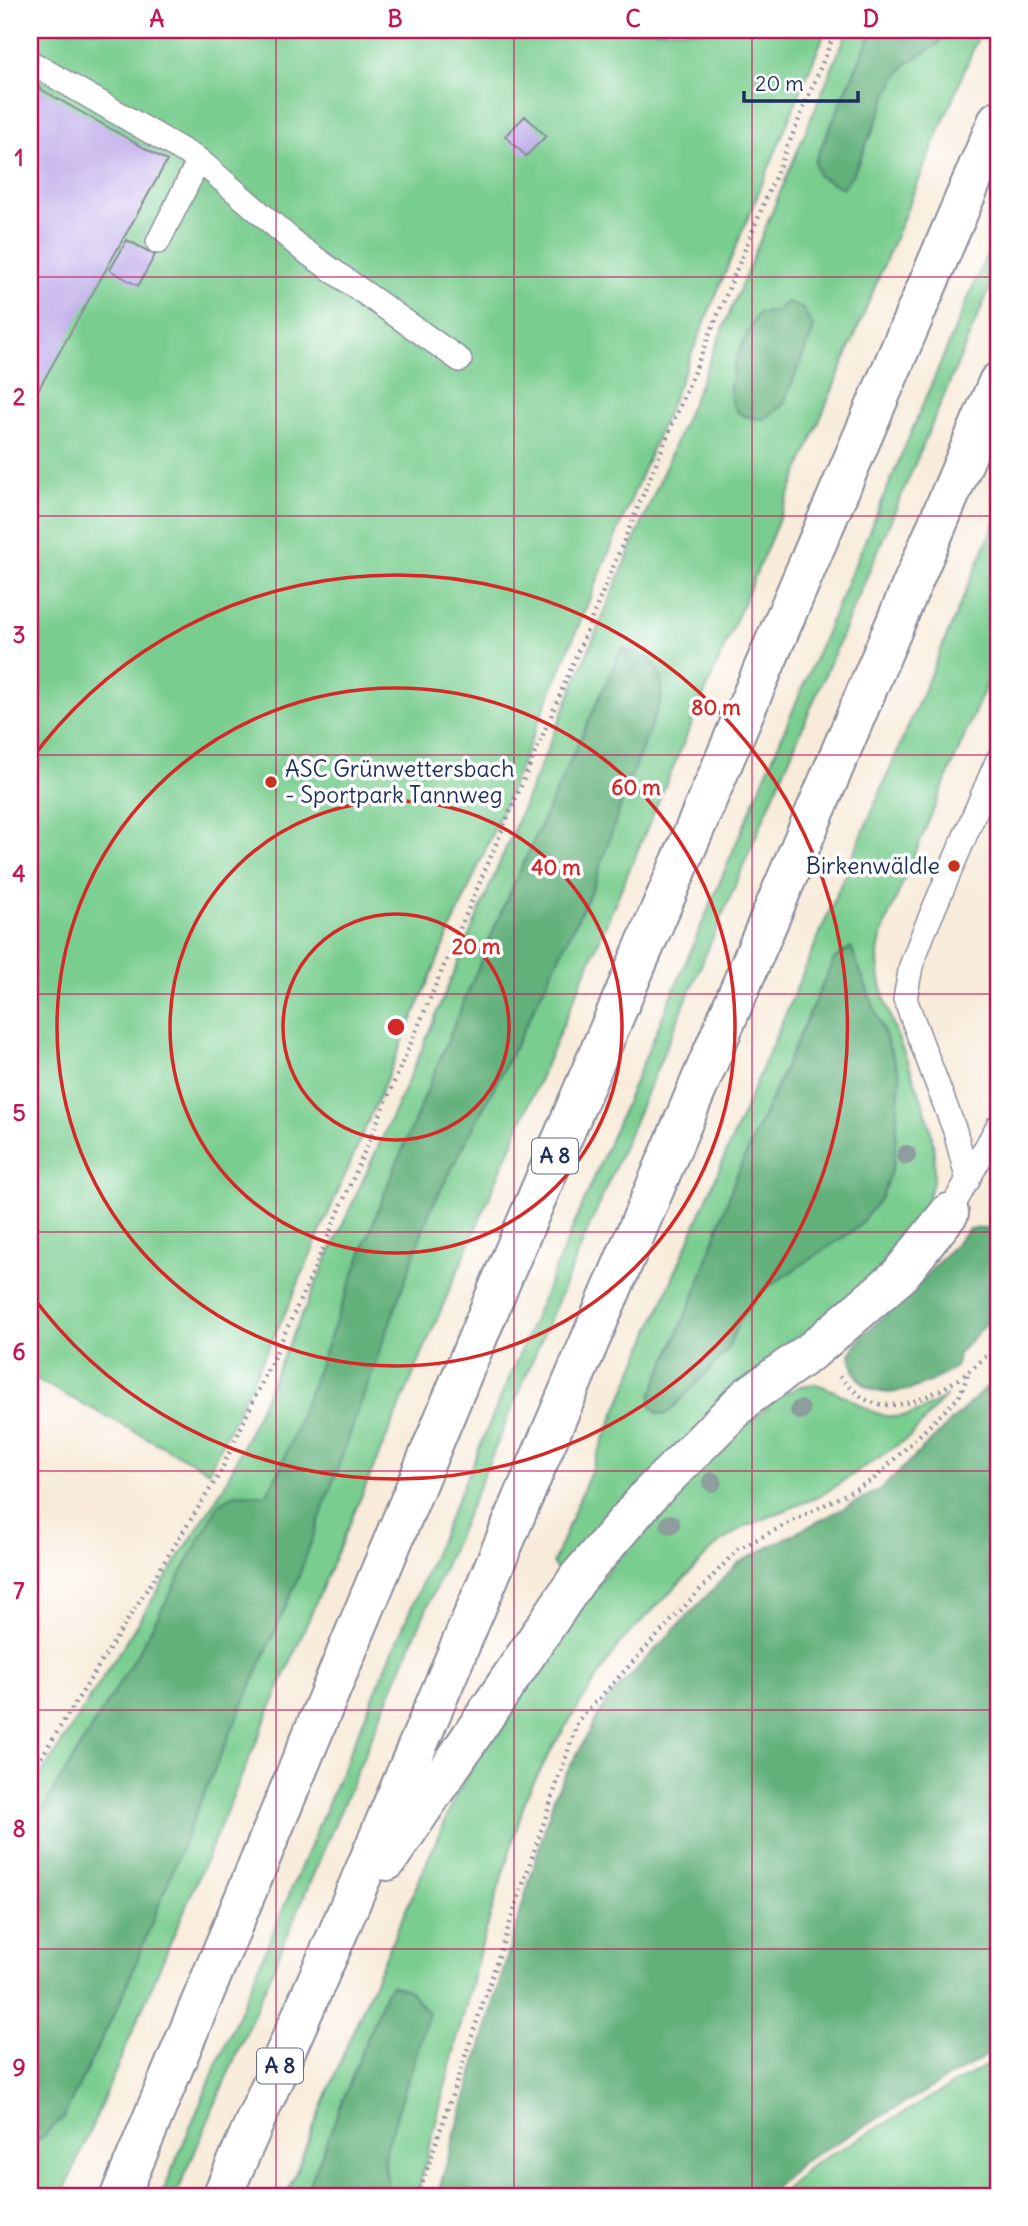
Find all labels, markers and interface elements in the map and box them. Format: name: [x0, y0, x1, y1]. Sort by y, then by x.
text: A: [150, 4, 165, 33]
text: B: [387, 4, 403, 33]
text: C: [625, 4, 641, 33]
text: D: [863, 4, 879, 33]
scale bar: [744, 60, 858, 104]
text: 20 m: [755, 70, 804, 97]
text: 1: [14, 143, 24, 172]
text: 2: [13, 382, 26, 411]
text: 3: [12, 620, 26, 649]
text: 80 m: [691, 694, 741, 721]
place label: ASC Grünwettersbach - Sportpark Tannweg: [285, 754, 514, 809]
marker: ASC Grünwettersbach - Sportpark Tannweg: [263, 774, 279, 790]
text: 60 m: [611, 774, 661, 801]
place label: Birkenwäldle: [806, 851, 940, 880]
text: 40 m: [531, 854, 581, 881]
marker: Birkenwäldle: [946, 858, 962, 874]
text: 4: [12, 859, 26, 888]
text: 20 m: [452, 933, 501, 960]
centre of rings: [384, 1015, 408, 1039]
text: 5: [12, 1098, 26, 1127]
road number: A 8: [532, 1138, 578, 1174]
text: 6: [12, 1337, 26, 1366]
text: 7: [13, 1576, 25, 1605]
text: 8: [12, 1814, 26, 1843]
road number: A 8: [257, 2048, 303, 2084]
text: 9: [12, 2053, 26, 2082]

